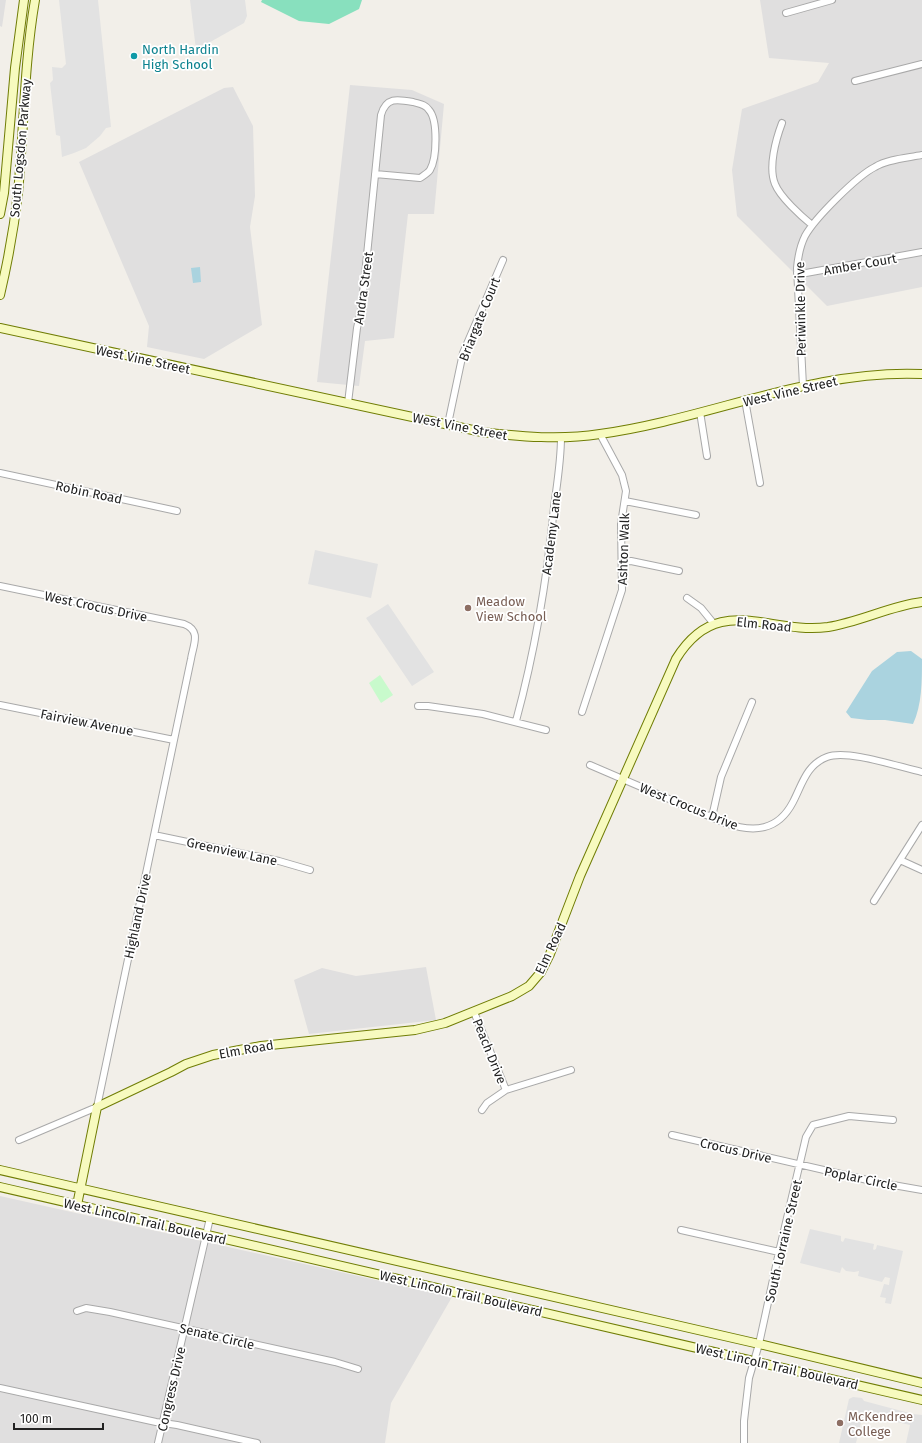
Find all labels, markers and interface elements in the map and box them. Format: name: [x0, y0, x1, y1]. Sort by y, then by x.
place label: North Hardin High School: [142, 42, 219, 72]
marker: North Hardin High School: [129, 51, 139, 61]
street label: South Logsdon Parkway: [7, 78, 34, 218]
street label: Andra Street: [351, 250, 376, 325]
street label: Amber Court: [822, 251, 898, 278]
street label: Periwinkle Drive: [792, 261, 809, 357]
street label: Briargate Court: [456, 275, 503, 363]
street label: West Vine Street: [94, 342, 192, 377]
street label: West Vine Street: [742, 373, 839, 410]
street label: West Vine Street: [411, 410, 509, 443]
street label: Robin Road: [54, 478, 124, 507]
street label: Academy Lane: [539, 490, 564, 576]
street label: Ashton Walk: [615, 512, 632, 585]
street label: West Crocus Drive: [43, 588, 149, 625]
place label: Meadow View School: [476, 594, 547, 624]
marker: Meadow View School: [463, 603, 473, 613]
street label: Elm Road: [736, 614, 792, 635]
street label: Fairview Avenue: [39, 706, 135, 739]
street label: West Crocus Drive: [637, 780, 740, 833]
street label: Greenview Lane: [185, 835, 279, 868]
street label: Highland Drive: [121, 872, 154, 960]
street label: Elm Road: [532, 920, 569, 976]
street label: Peach Drive: [470, 1016, 509, 1086]
street label: Elm Road: [218, 1037, 275, 1062]
street label: Crocus Drive: [699, 1135, 773, 1166]
street label: Poplar Circle: [823, 1163, 899, 1194]
street label: South Lorraine Street: [762, 1178, 805, 1304]
street label: West Lincoln Trail Boulevard: [62, 1195, 228, 1248]
street label: West Lincoln Trail Boulevard: [378, 1267, 544, 1320]
street label: Senate Circle: [178, 1321, 256, 1352]
street label: West Lincoln Trail Boulevard: [694, 1340, 860, 1393]
street label: Congress Drive: [154, 1345, 189, 1433]
scale bar: [14, 1405, 103, 1431]
place label: McKendree College: [848, 1409, 913, 1439]
text: 100 m: [20, 1412, 52, 1426]
marker: McKendree College: [835, 1418, 845, 1428]

